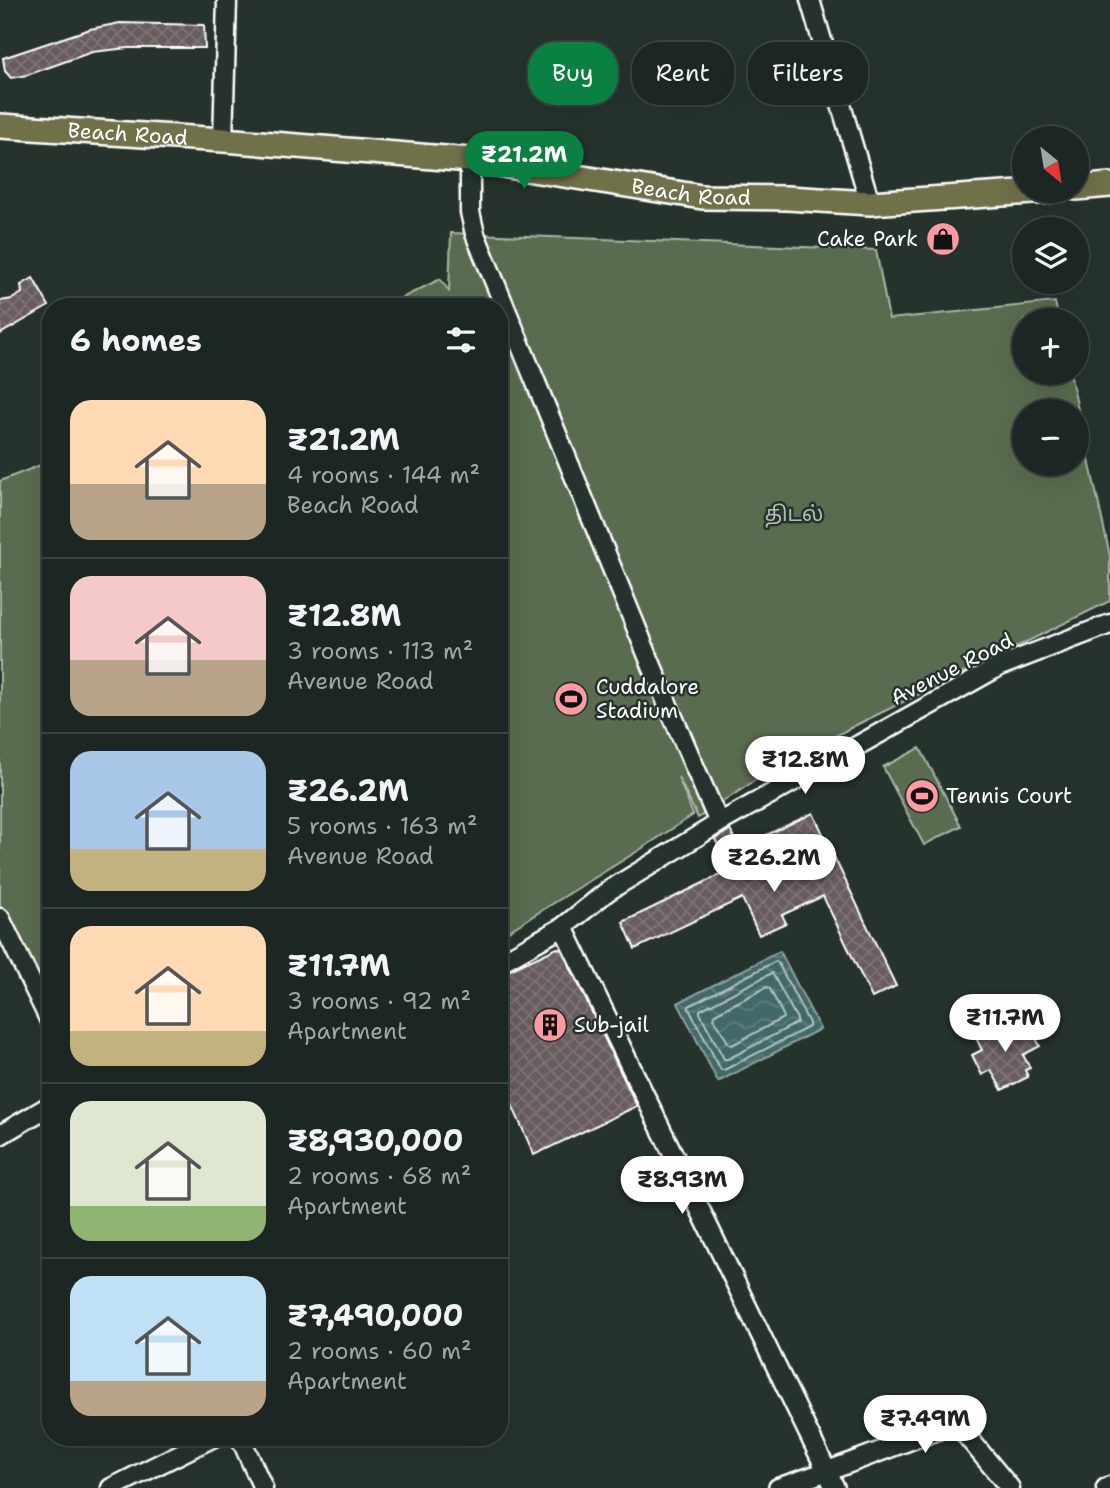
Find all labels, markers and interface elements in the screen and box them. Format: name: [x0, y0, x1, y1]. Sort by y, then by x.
chip: Buy: [528, 42, 618, 105]
chip: Rent: [632, 42, 734, 105]
chip: Filters: [748, 42, 868, 105]
street label: Beach Road: [67, 116, 189, 152]
north arrow: [1012, 126, 1088, 203]
map controls: [1012, 126, 1089, 476]
pin: ₹21.2M: [467, 132, 581, 191]
text: ₹21.2M: [481, 139, 567, 169]
street label: Beach Road: [629, 172, 751, 212]
button: layers: [1012, 217, 1089, 294]
shop icon: Cake Park: [924, 220, 962, 258]
place label: Cake Park: [817, 225, 918, 253]
button: +: [1012, 308, 1089, 385]
text: 6 homes: [70, 320, 202, 361]
icon: filters: [442, 321, 480, 359]
button: −: [1012, 399, 1089, 476]
text: ₹21.2M: [287, 419, 400, 460]
icon: home: [126, 428, 210, 512]
text: 4 rooms · 144 m²: [287, 460, 480, 490]
text: Beach Road: [287, 490, 419, 520]
park label: திடல்: [765, 500, 823, 528]
text: ₹12.8M: [287, 595, 401, 636]
icon: home: [126, 604, 210, 688]
street label: Avenue Road: [886, 626, 1018, 712]
text: 3 rooms · 113 m²: [287, 636, 473, 666]
text: Avenue Road: [287, 666, 434, 696]
place label: Cuddalore Stadium: [596, 673, 699, 725]
sports icon: Cuddalore Stadium: [552, 680, 590, 718]
pin: ₹12.8M: [748, 736, 862, 796]
text: ₹12.8M: [761, 744, 849, 774]
text: ₹26.2M: [287, 770, 409, 811]
sports icon: Tennis Court: [903, 777, 941, 815]
icon: home: [126, 779, 210, 863]
place label: Tennis Court: [946, 782, 1072, 810]
text: 5 rooms · 163 m²: [287, 811, 478, 841]
pin: ₹26.2M: [717, 834, 831, 894]
text: Avenue Road: [287, 841, 434, 871]
text: ₹26.2M: [727, 842, 821, 872]
text: ₹11.7M: [287, 945, 390, 986]
icon: home: [126, 954, 210, 1038]
text: 3 rooms · 92 m²: [287, 986, 471, 1016]
pin: ₹11.7M: [948, 995, 1062, 1054]
text: ₹11.7M: [965, 1002, 1045, 1032]
building icon: Sub-jail: [531, 1006, 569, 1044]
place label: Sub-jail: [574, 1011, 650, 1039]
text: Apartment: [287, 1016, 407, 1046]
text: ₹8,930,000: [287, 1120, 464, 1161]
icon: home: [126, 1129, 210, 1213]
pin: ₹8.93M: [625, 1156, 739, 1216]
text: 2 rooms · 68 m²: [287, 1161, 471, 1191]
text: ₹8.93M: [637, 1164, 727, 1194]
text: Apartment: [287, 1191, 407, 1221]
text: ₹7,490,000: [287, 1295, 464, 1336]
icon: home: [126, 1304, 210, 1388]
text: 2 rooms · 60 m²: [287, 1336, 472, 1366]
text: Apartment: [287, 1366, 407, 1396]
pin: ₹7.49M: [868, 1396, 982, 1455]
text: ₹7.49M: [880, 1403, 970, 1433]

